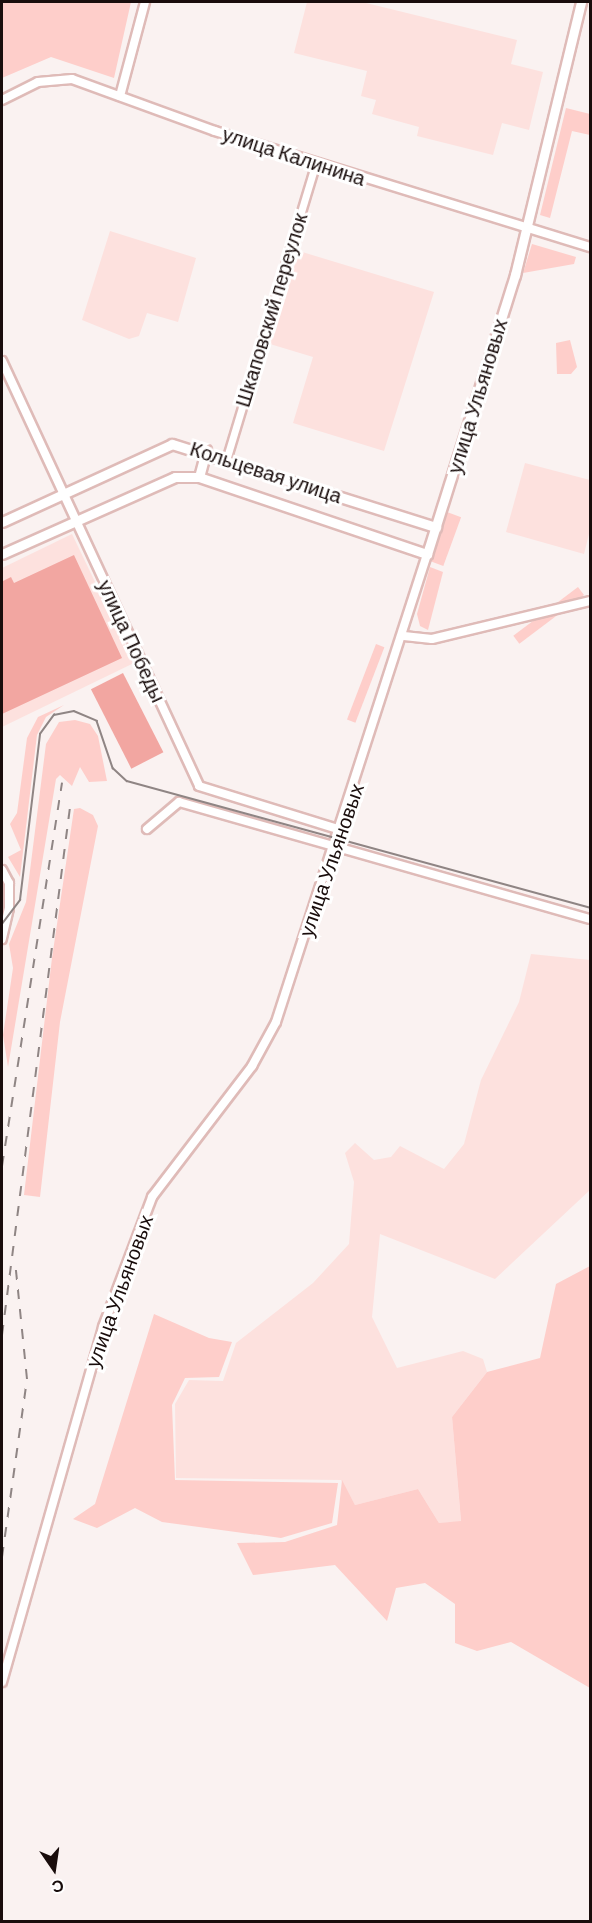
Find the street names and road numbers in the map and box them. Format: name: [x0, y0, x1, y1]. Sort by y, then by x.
street label: улица Калинина: [219, 122, 369, 190]
street label: Шкаповский переулок: [230, 210, 312, 410]
street label: улица Ульяновых: [442, 316, 512, 476]
street label: Кольцевая улица: [187, 436, 345, 508]
street label: улица Победы: [93, 576, 171, 706]
street label: улица Ульяновых: [294, 780, 368, 940]
street label: улица Ульяновых: [80, 1212, 158, 1370]

